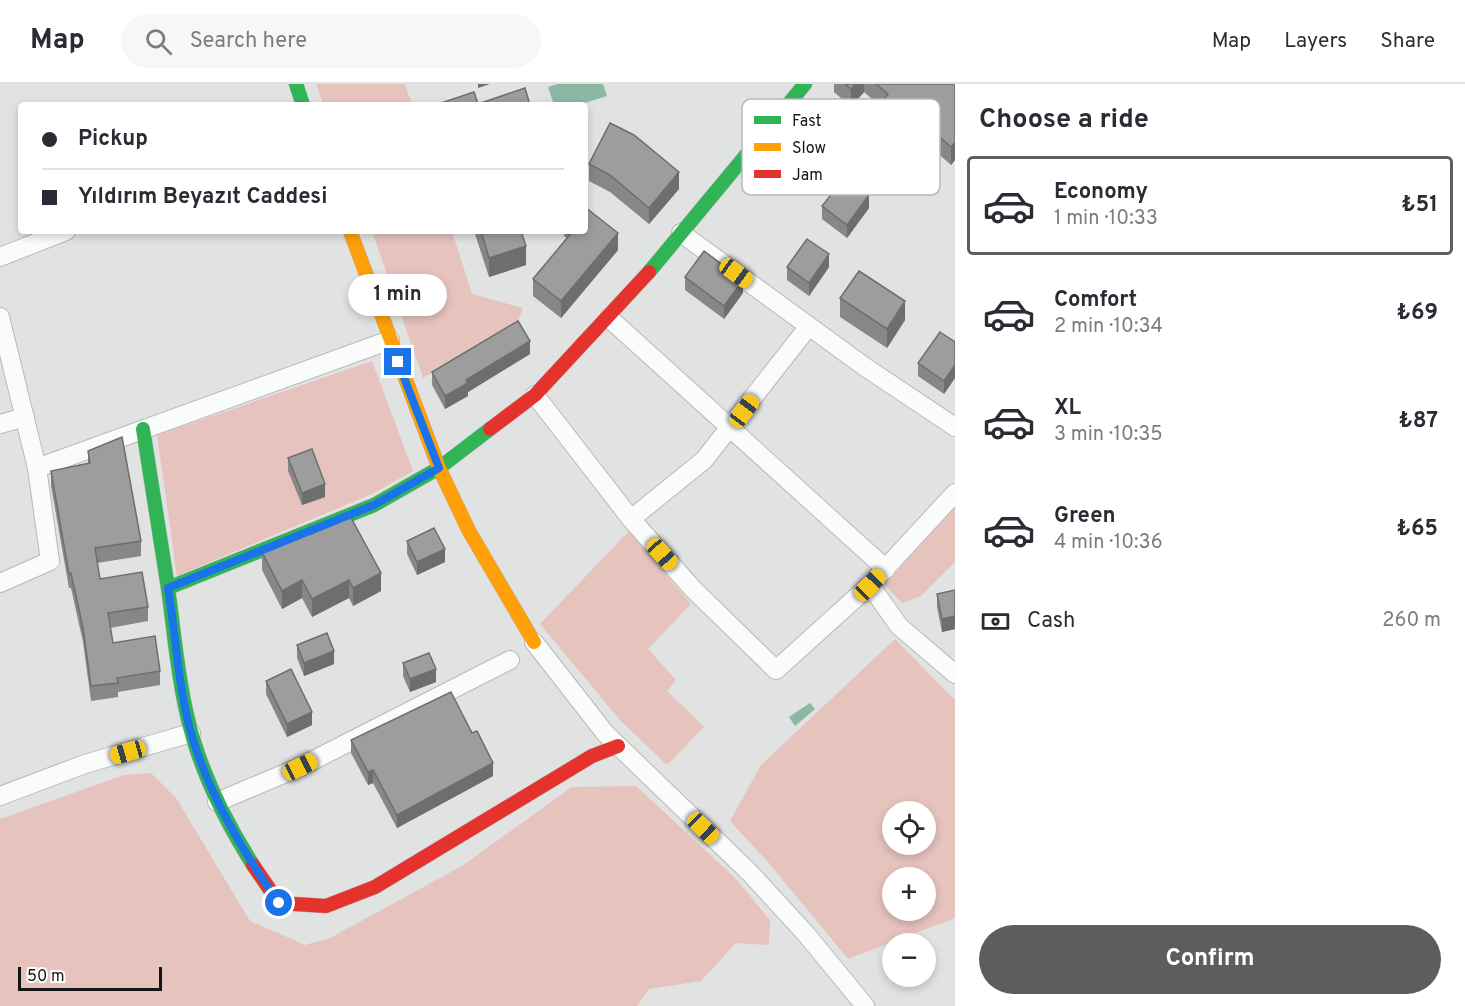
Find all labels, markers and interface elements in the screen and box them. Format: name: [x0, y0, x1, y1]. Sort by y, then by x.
search box: [121, 14, 541, 68]
text: Map: [30, 23, 85, 59]
icon: search: [142, 25, 175, 58]
text: Search here: [190, 28, 307, 55]
text: Map: [1212, 28, 1251, 55]
text: Layers: [1284, 28, 1347, 55]
text: Share: [1380, 28, 1435, 55]
legend: [742, 99, 940, 195]
text: Choose a ride: [979, 103, 1149, 137]
text: Fast: [792, 112, 822, 132]
text: Pickup: [78, 126, 148, 153]
text: Slow: [792, 139, 826, 159]
text: Jam: [792, 166, 823, 186]
icon: car: [982, 179, 1036, 233]
text: Economy: [1054, 179, 1148, 206]
text: Yıldırım Beyazıt Caddesi: [78, 184, 327, 211]
text: ₺51: [1401, 192, 1438, 219]
text: 1 min · 10:33: [1054, 206, 1158, 232]
car: [716, 255, 756, 291]
callout: 1 min: [348, 275, 448, 317]
text: 1 min: [373, 282, 422, 308]
icon: car: [982, 287, 1036, 341]
text: Comfort: [1054, 287, 1137, 314]
text: ₺69: [1396, 300, 1438, 327]
text: 2 min · 10:34: [1054, 314, 1163, 340]
route end: [384, 348, 411, 375]
car: [726, 391, 762, 431]
icon: car: [982, 395, 1036, 449]
text: XL: [1054, 395, 1081, 422]
text: ₺87: [1398, 408, 1438, 435]
text: 3 min · 10:35: [1054, 422, 1163, 448]
icon: car: [982, 503, 1036, 557]
text: Green: [1054, 503, 1116, 530]
text: ₺65: [1397, 516, 1438, 543]
text: 4 min · 10:36: [1054, 530, 1163, 556]
car: [643, 535, 681, 573]
car: [851, 566, 889, 604]
icon: cash: [979, 605, 1012, 638]
text: Cash: [1027, 608, 1076, 635]
text: 260 m: [1382, 608, 1441, 634]
car: [108, 738, 148, 766]
car: [280, 751, 320, 783]
map controls: [882, 801, 936, 987]
button: locate: [882, 801, 936, 855]
car: [684, 809, 722, 847]
button: +: [882, 867, 936, 921]
route start: [265, 889, 292, 916]
button: Confirm: [979, 925, 1441, 994]
button: −: [882, 933, 936, 987]
scale bar: [18, 964, 162, 992]
text: 50 m: [27, 967, 65, 987]

